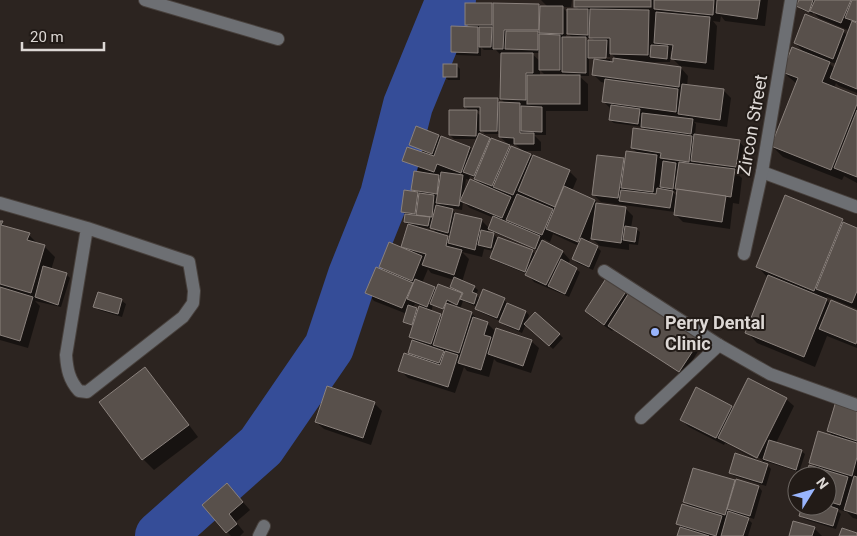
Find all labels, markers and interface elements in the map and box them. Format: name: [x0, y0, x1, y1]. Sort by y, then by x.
scale bar: [22, 20, 105, 52]
text: 20 m: [30, 28, 64, 46]
street label: Zircon Street: [733, 73, 771, 177]
place label: Perry Dental Clinic: [665, 312, 765, 354]
marker: Perry Dental Clinic: [649, 326, 661, 338]
north arrow: [787, 466, 837, 516]
text: N: [813, 474, 832, 492]

